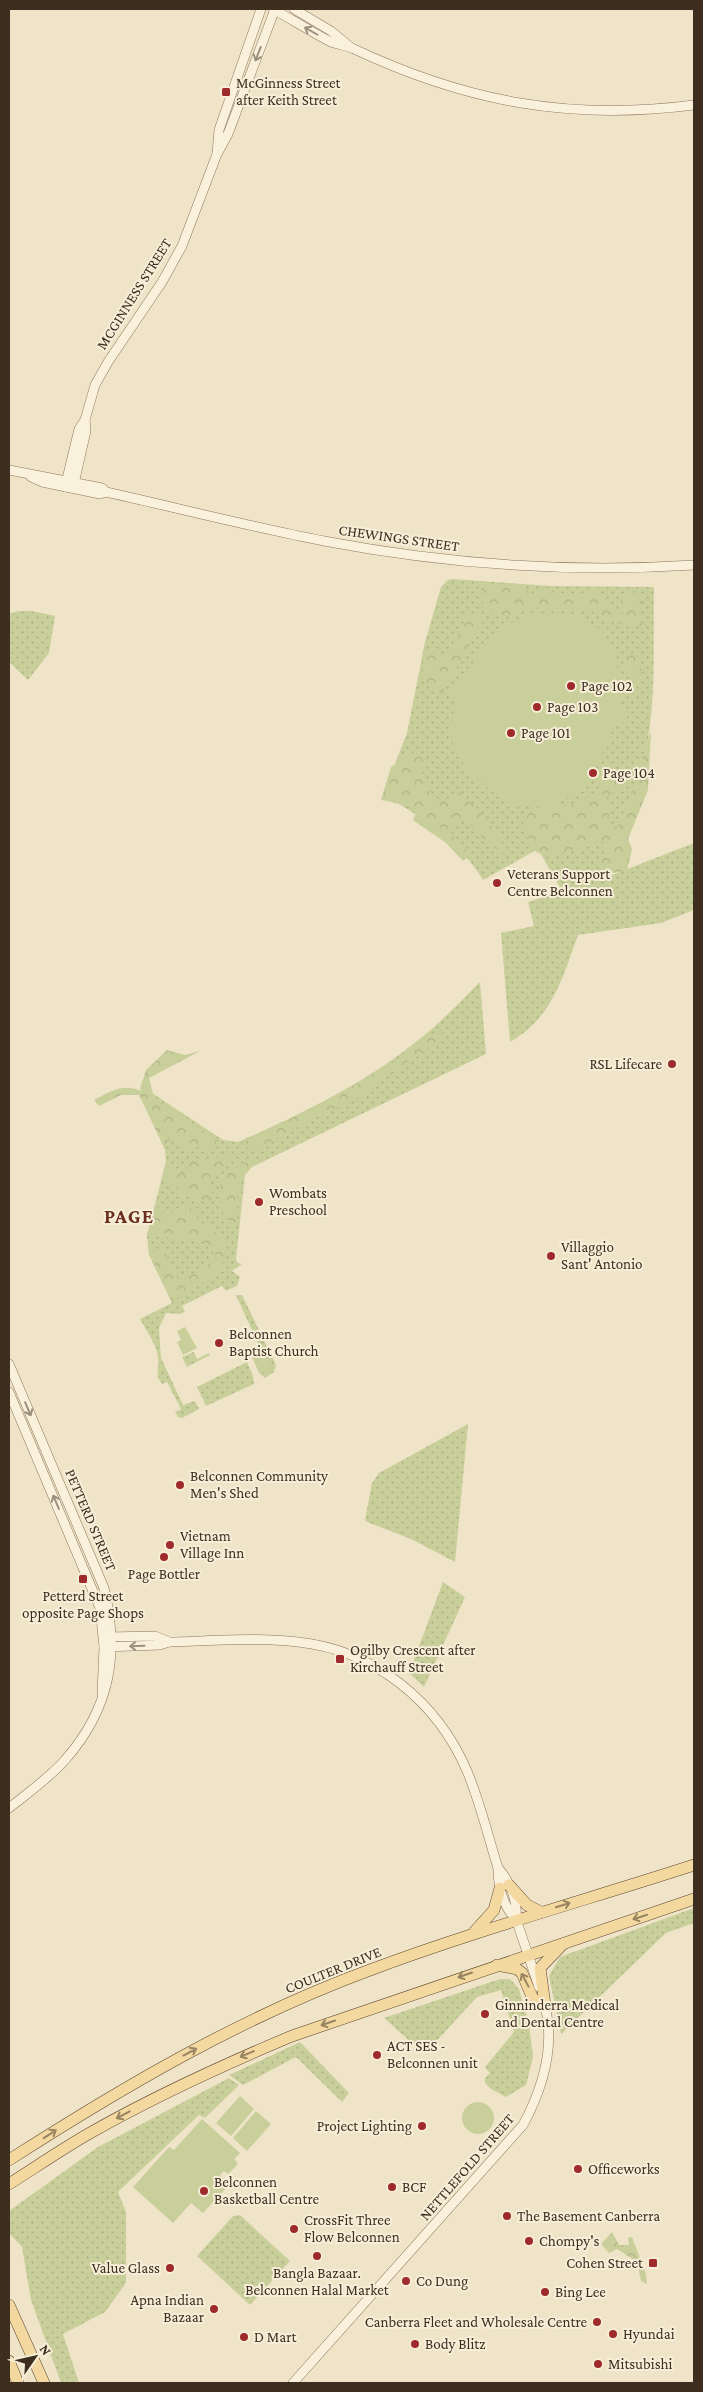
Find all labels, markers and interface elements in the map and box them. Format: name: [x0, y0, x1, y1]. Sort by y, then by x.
one-way arrow: [304, 25, 319, 35]
one-way arrow: [253, 46, 262, 62]
place label: McGinness Street after Keith Street: [236, 75, 342, 108]
marker: McGinness Street after Keith Street: [220, 86, 232, 98]
street label: MCGINNESS STREET: [93, 236, 175, 352]
street label: CHEWINGS STREET: [337, 522, 461, 554]
place label: Page 102: [581, 678, 632, 695]
marker: Page 102: [565, 680, 577, 692]
place label: Page 103: [547, 699, 598, 716]
marker: Page 103: [531, 701, 543, 713]
place label: Page 101: [521, 725, 570, 742]
marker: Page 101: [505, 727, 517, 739]
place label: Page 104: [603, 765, 655, 782]
marker: Page 104: [587, 767, 599, 779]
place label: Veterans Support Centre Belconnen: [507, 866, 613, 899]
marker: Veterans Support Centre Belconnen: [491, 877, 503, 889]
place label: RSL Lifecare: [589, 1056, 662, 1072]
marker: RSL Lifecare: [666, 1058, 678, 1070]
place label: Wombats Preschool: [269, 1185, 327, 1218]
marker: Wombats Preschool: [253, 1196, 265, 1208]
district label: PAGE: [104, 1205, 154, 1227]
place label: Villaggio Sant' Antonio: [561, 1239, 643, 1272]
marker: Villaggio Sant' Antonio: [545, 1250, 557, 1262]
place label: Belconnen Baptist Church: [229, 1326, 319, 1360]
marker: Belconnen Baptist Church: [213, 1337, 225, 1349]
one-way arrow: [24, 1401, 33, 1416]
street label: PETTERD STREET: [62, 1467, 120, 1573]
place label: Belconnen Community Men's Shed: [190, 1468, 328, 1501]
marker: Belconnen Community Men's Shed: [174, 1479, 186, 1491]
one-way arrow: [51, 1495, 61, 1510]
place label: Vietnam Village Inn: [180, 1528, 244, 1562]
marker: Vietnam Village Inn: [164, 1539, 176, 1551]
marker: Page Bottler: [158, 1551, 170, 1563]
place label: Page Bottler: [128, 1566, 201, 1583]
marker: Petterd Street opposite Page Shops: [77, 1573, 89, 1585]
place label: Petterd Street opposite Page Shops: [22, 1588, 144, 1622]
one-way arrow: [129, 1641, 146, 1651]
place label: Ogilby Crescent after Kirchauff Street: [350, 1642, 476, 1675]
marker: Ogilby Crescent after Kirchauff Street: [334, 1653, 346, 1665]
one-way arrow: [554, 1900, 570, 1910]
one-way arrow: [633, 1913, 648, 1922]
street label: COULTER DRIVE: [283, 1943, 383, 1997]
one-way arrow: [458, 1971, 474, 1981]
one-way arrow: [520, 1973, 529, 1988]
place label: Ginninderra Medical and Dental Centre: [495, 1997, 619, 2030]
marker: Ginninderra Medical and Dental Centre: [479, 2008, 491, 2020]
one-way arrow: [321, 2019, 336, 2028]
place label: ACT SES - Belconnen unit: [387, 2038, 479, 2071]
one-way arrow: [183, 2047, 198, 2057]
marker: ACT SES - Belconnen unit: [371, 2049, 383, 2061]
one-way arrow: [240, 2050, 255, 2060]
one-way arrow: [116, 2111, 131, 2121]
street label: NETTLEFOLD STREET: [417, 2111, 517, 2223]
place label: Project Lighting: [317, 2118, 412, 2135]
marker: Project Lighting: [416, 2120, 428, 2132]
one-way arrow: [42, 2128, 56, 2138]
place label: Officeworks: [588, 2161, 660, 2177]
marker: Officeworks: [572, 2163, 584, 2175]
place label: Belconnen Basketball Centre: [214, 2174, 319, 2207]
place label: BCF: [402, 2179, 427, 2195]
marker: BCF: [386, 2181, 398, 2193]
marker: Belconnen Basketball Centre: [198, 2185, 210, 2197]
place label: The Basement Canberra: [517, 2208, 660, 2224]
marker: The Basement Canberra: [501, 2210, 513, 2222]
place label: CrossFit Three Flow Belconnen: [304, 2212, 400, 2245]
marker: CrossFit Three Flow Belconnen: [288, 2223, 300, 2235]
place label: Chompy's: [539, 2233, 600, 2250]
marker: Chompy's: [523, 2235, 535, 2247]
marker: Bangla Bazaar. Belconnen Halal Market: [311, 2250, 323, 2262]
place label: Cohen Street: [566, 2255, 644, 2271]
marker: Cohen Street: [647, 2257, 659, 2269]
place label: Value Glass: [92, 2260, 160, 2276]
marker: Value Glass: [164, 2262, 176, 2274]
place label: Bangla Bazaar. Belconnen Halal Market: [245, 2265, 390, 2298]
place label: Co Dung: [416, 2273, 468, 2290]
marker: Co Dung: [400, 2275, 412, 2287]
place label: Bing Lee: [555, 2284, 606, 2301]
marker: Bing Lee: [539, 2286, 551, 2298]
place label: Apna Indian Bazaar: [130, 2292, 205, 2325]
marker: Apna Indian Bazaar: [208, 2303, 220, 2315]
place label: Canberra Fleet and Wholesale Centre: [365, 2314, 587, 2330]
marker: Canberra Fleet and Wholesale Centre: [591, 2316, 603, 2328]
place label: Hyundai: [623, 2326, 675, 2343]
marker: Hyundai: [607, 2328, 619, 2340]
place label: D Mart: [254, 2329, 298, 2345]
marker: D Mart: [238, 2331, 250, 2343]
north arrow: [10, 2332, 60, 2382]
place label: Body Blitz: [425, 2336, 486, 2353]
marker: Body Blitz: [409, 2338, 421, 2350]
text: N: [36, 2341, 55, 2359]
place label: Mitsubishi: [608, 2356, 673, 2372]
marker: Mitsubishi: [592, 2358, 604, 2370]

